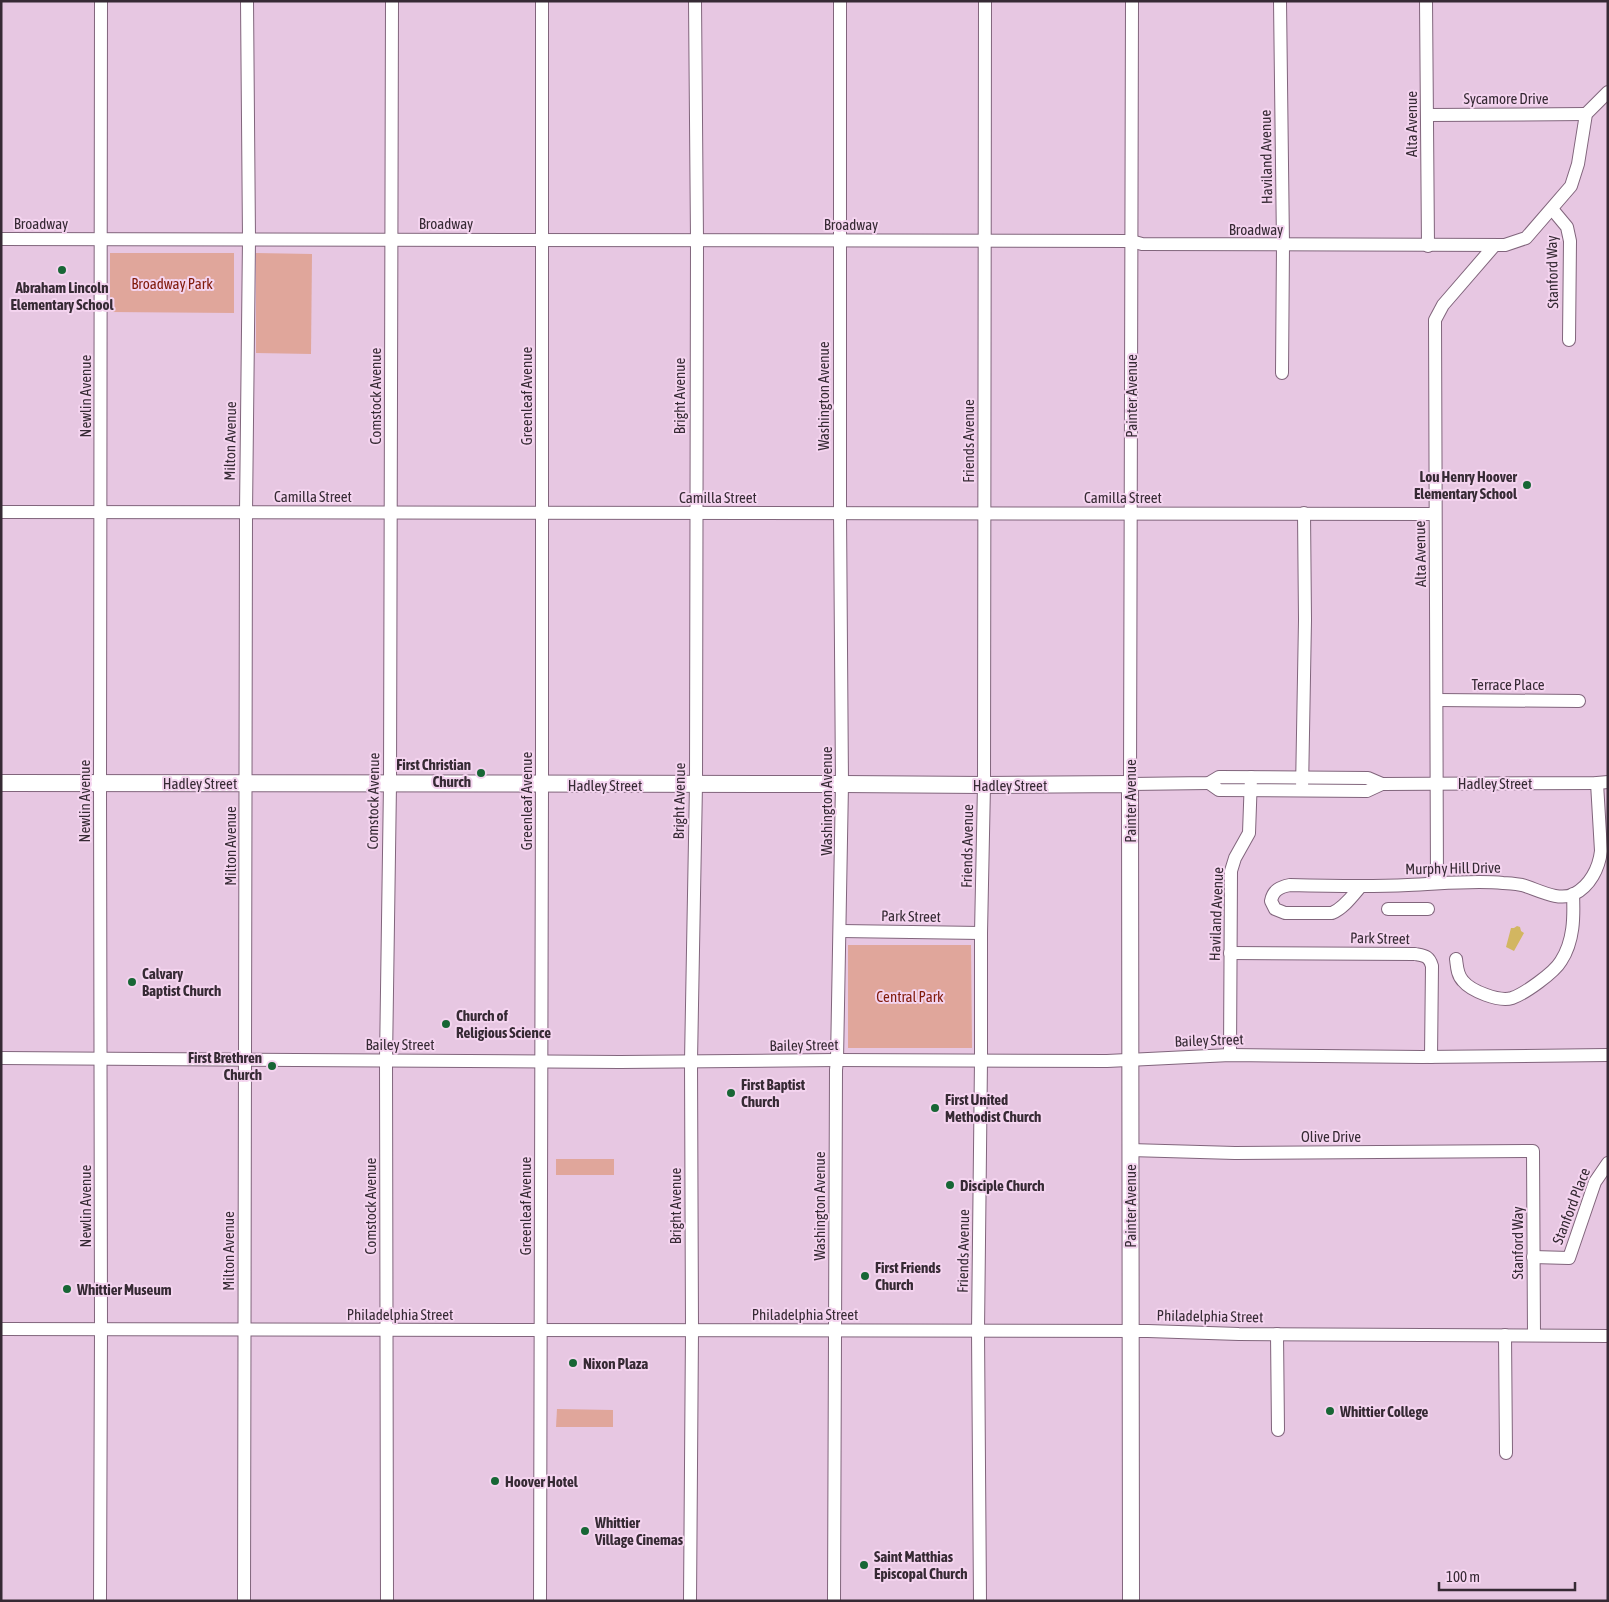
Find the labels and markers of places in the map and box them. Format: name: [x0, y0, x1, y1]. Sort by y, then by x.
marker: Abraham Lincoln Elementary School: [56, 264, 68, 276]
place label: Abraham Lincoln Elementary School: [10, 279, 115, 313]
place label: Lou Henry Hoover Elementary School: [1414, 468, 1518, 502]
marker: Lou Henry Hoover Elementary School: [1521, 479, 1533, 491]
place label: First Christian Church: [396, 756, 471, 790]
marker: First Christian Church: [475, 767, 487, 779]
place label: Calvary Baptist Church: [142, 965, 221, 999]
marker: Calvary Baptist Church: [126, 976, 138, 988]
place label: Church of Religious Science: [456, 1007, 551, 1041]
marker: Church of Religious Science: [440, 1018, 452, 1030]
place label: First Brethren Church: [188, 1049, 262, 1083]
marker: First Brethren Church: [266, 1060, 278, 1072]
place label: First Baptist Church: [741, 1076, 806, 1110]
marker: First Baptist Church: [725, 1087, 737, 1099]
place label: First United Methodist Church: [945, 1091, 1041, 1125]
marker: First United Methodist Church: [929, 1102, 941, 1114]
place label: Disciple Church: [960, 1177, 1044, 1194]
marker: Disciple Church: [944, 1179, 956, 1191]
place label: First Friends Church: [875, 1259, 941, 1293]
marker: First Friends Church: [859, 1270, 871, 1282]
place label: Whittier Museum: [76, 1281, 172, 1298]
marker: Whittier Museum: [61, 1283, 73, 1295]
place label: Nixon Plaza: [583, 1355, 648, 1372]
marker: Nixon Plaza: [567, 1357, 579, 1369]
place label: Whittier College: [1339, 1403, 1429, 1420]
marker: Whittier College: [1324, 1405, 1336, 1417]
place label: Hoover Hotel: [505, 1473, 579, 1490]
marker: Hoover Hotel: [489, 1475, 501, 1487]
place label: Whittier Village Cinemas: [594, 1514, 684, 1548]
marker: Whittier Village Cinemas: [579, 1525, 591, 1537]
place label: Saint Matthias Episcopal Church: [874, 1548, 967, 1582]
marker: Saint Matthias Episcopal Church: [858, 1559, 870, 1571]

